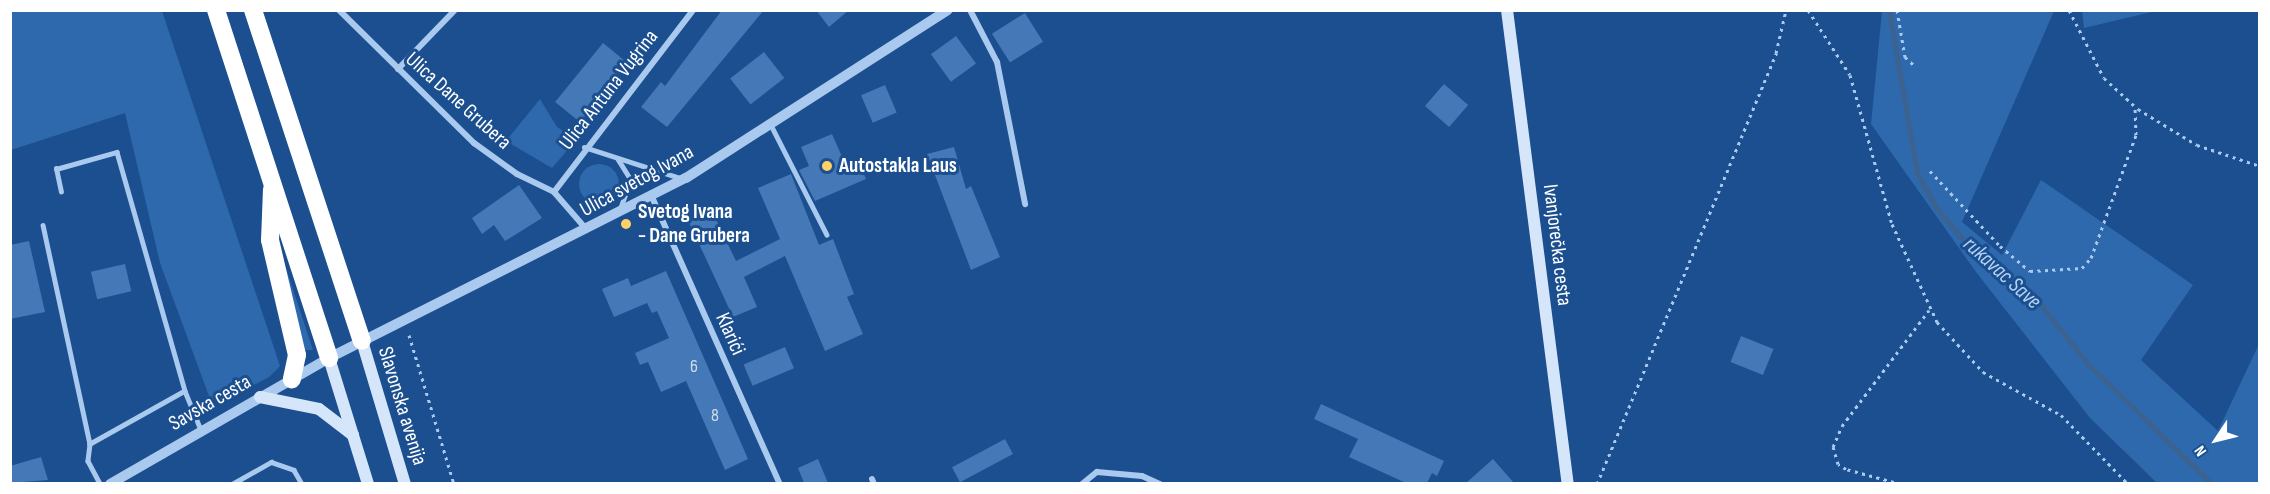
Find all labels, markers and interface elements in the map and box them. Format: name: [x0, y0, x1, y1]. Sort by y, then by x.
street label: Ulica Antuna Vugrina: [554, 25, 664, 155]
street label: Ulica Dane Grubera: [400, 47, 516, 155]
street label: Ulica svetog Ivana: [576, 139, 698, 223]
place label: Autostakla Laus: [839, 153, 957, 179]
marker: Autostakla Laus: [820, 159, 834, 173]
street label: Ivanjorečka cesta: [1537, 183, 1577, 307]
place label: Svetog Ivana - Dane Grubera: [638, 199, 750, 249]
marker: Svetog Ivana - Dane Grubera: [619, 217, 633, 231]
water label: rukavac Save: [1958, 231, 2046, 315]
street label: Klarići: [710, 309, 750, 359]
street label: Slavonska avenija: [372, 344, 432, 468]
house number: 6: [690, 356, 698, 378]
street label: Savska cesta: [164, 369, 256, 437]
house number: 8: [711, 405, 719, 427]
north arrow: [2186, 410, 2246, 470]
text: N: [2191, 442, 2211, 460]

